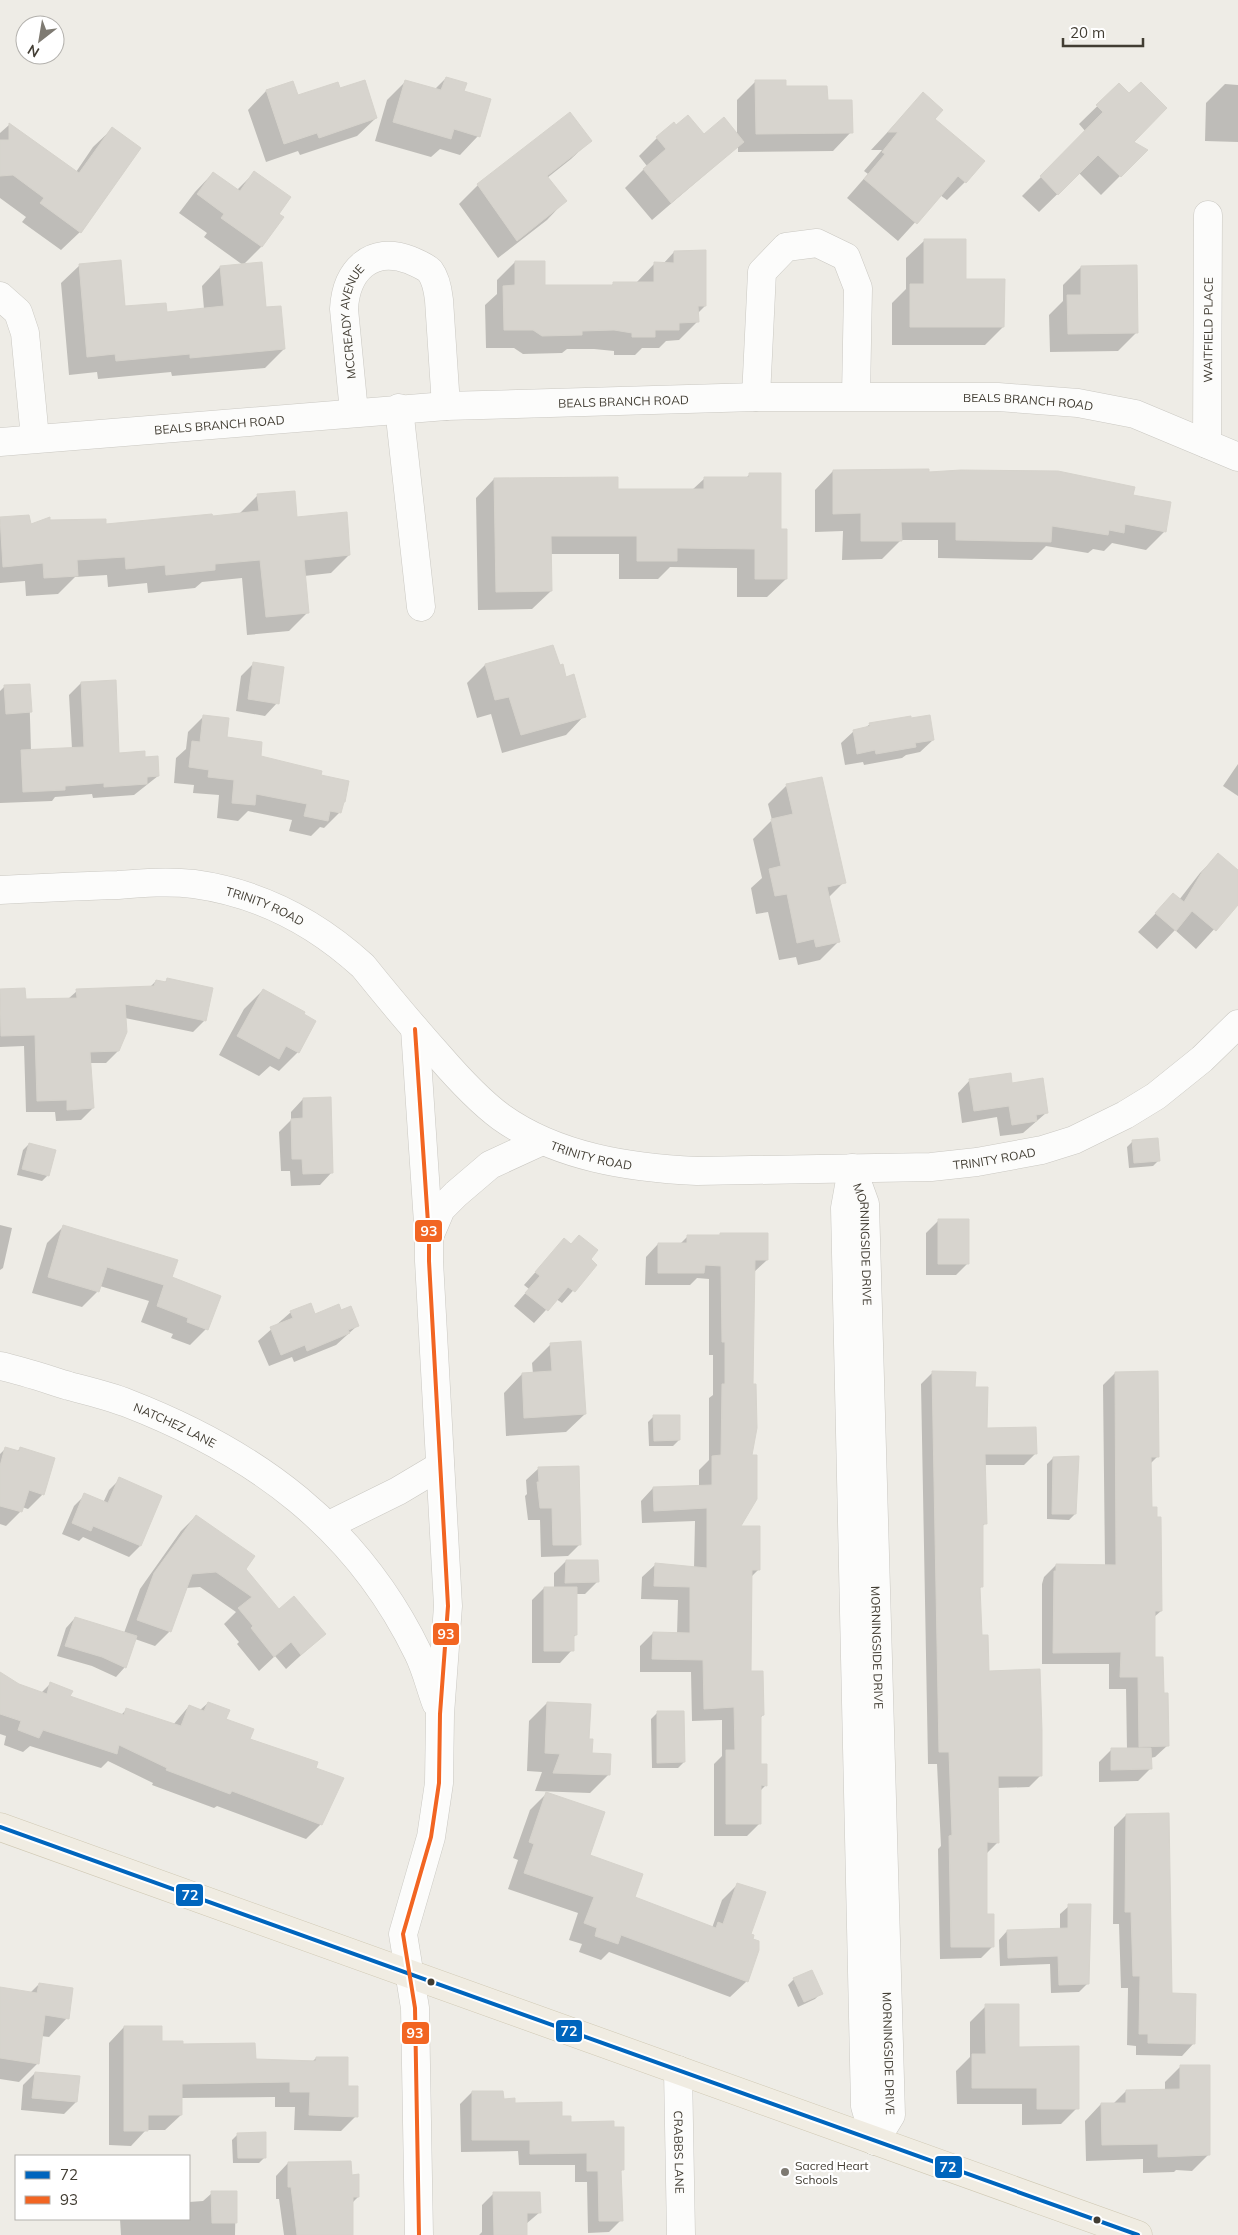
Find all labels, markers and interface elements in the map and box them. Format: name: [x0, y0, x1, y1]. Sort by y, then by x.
north arrow: [15, 15, 65, 65]
scale bar: [1063, 15, 1143, 47]
text: 20 m: [1070, 23, 1105, 42]
text: N: [24, 41, 42, 62]
street label: MCCREADY AVENUE: [336, 261, 367, 380]
street label: WAITFIELD PLACE: [1200, 277, 1215, 383]
street label: BEALS BRANCH ROAD: [963, 390, 1095, 413]
street label: BEALS BRANCH ROAD: [558, 391, 689, 410]
street label: BEALS BRANCH ROAD: [154, 412, 285, 437]
street label: TRINITY ROAD: [224, 883, 307, 928]
street label: TRINITY ROAD: [548, 1137, 633, 1172]
street label: TRINITY ROAD: [952, 1144, 1037, 1172]
street label: MORNINGSIDE DRIVE: [850, 1181, 875, 1306]
line badge: 93: [414, 1219, 443, 1243]
text: 93: [421, 1222, 437, 1240]
street label: NATCHEZ LANE: [132, 1399, 219, 1450]
street label: MORNINGSIDE DRIVE: [868, 1586, 887, 1709]
line badge: 93: [432, 1622, 460, 1646]
text: 93: [438, 1625, 454, 1643]
line badge: 72: [175, 1883, 204, 1907]
text: 72: [182, 1886, 198, 1904]
unlabelled marker: [426, 1977, 436, 1987]
street label: MORNINGSIDE DRIVE: [880, 1992, 898, 2115]
line badge: 72: [555, 2019, 583, 2043]
line badge: 93: [401, 2021, 430, 2045]
text: 72: [561, 2022, 577, 2040]
text: 93: [407, 2024, 423, 2042]
street label: CRABBS LANE: [671, 2110, 688, 2194]
legend: [15, 2155, 190, 2220]
line badge: 72: [934, 2155, 963, 2179]
place label: Sacred Heart Schools: [795, 2158, 869, 2187]
text: 72: [940, 2158, 956, 2176]
text: 72: [60, 2165, 78, 2184]
marker: Sacred Heart Schools: [779, 2166, 791, 2178]
text: 93: [60, 2190, 78, 2209]
unlabelled marker: [1092, 2215, 1102, 2225]

